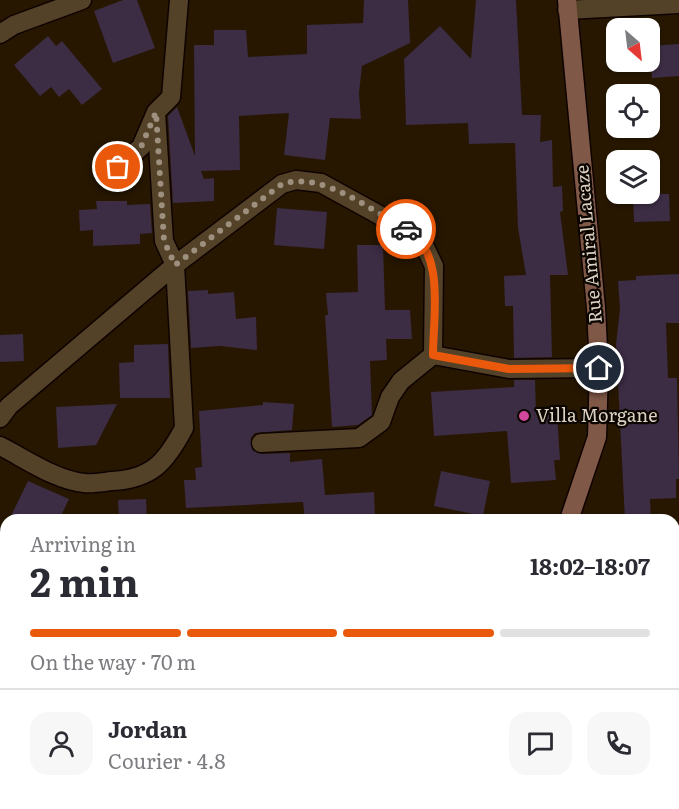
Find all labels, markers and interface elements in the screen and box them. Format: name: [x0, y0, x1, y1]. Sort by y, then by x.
north arrow: [606, 18, 660, 72]
map controls: [606, 18, 660, 204]
button: locate: [606, 84, 660, 138]
pin: [92, 141, 143, 192]
icon: bag: [101, 150, 134, 183]
button: layers: [606, 150, 660, 204]
street label: Rue Amiral Lacaze: [567, 164, 608, 324]
courier: [376, 199, 436, 259]
icon: car: [390, 213, 423, 246]
pin: [573, 342, 624, 393]
icon: home: [582, 351, 615, 384]
place label: Villa Morgane: [536, 401, 658, 428]
marker: Villa Morgane: [517, 409, 531, 423]
text: Arriving in: [30, 528, 136, 558]
text: 18:02–18:07: [530, 549, 650, 582]
text: 2 min: [30, 551, 139, 609]
text: On the way · 70 m: [30, 646, 196, 676]
button: person: [30, 712, 93, 775]
text: Jordan: [108, 712, 187, 745]
button: chat: [509, 712, 572, 775]
button: phone: [587, 712, 650, 775]
text: Courier · 4.8: [108, 745, 225, 775]

